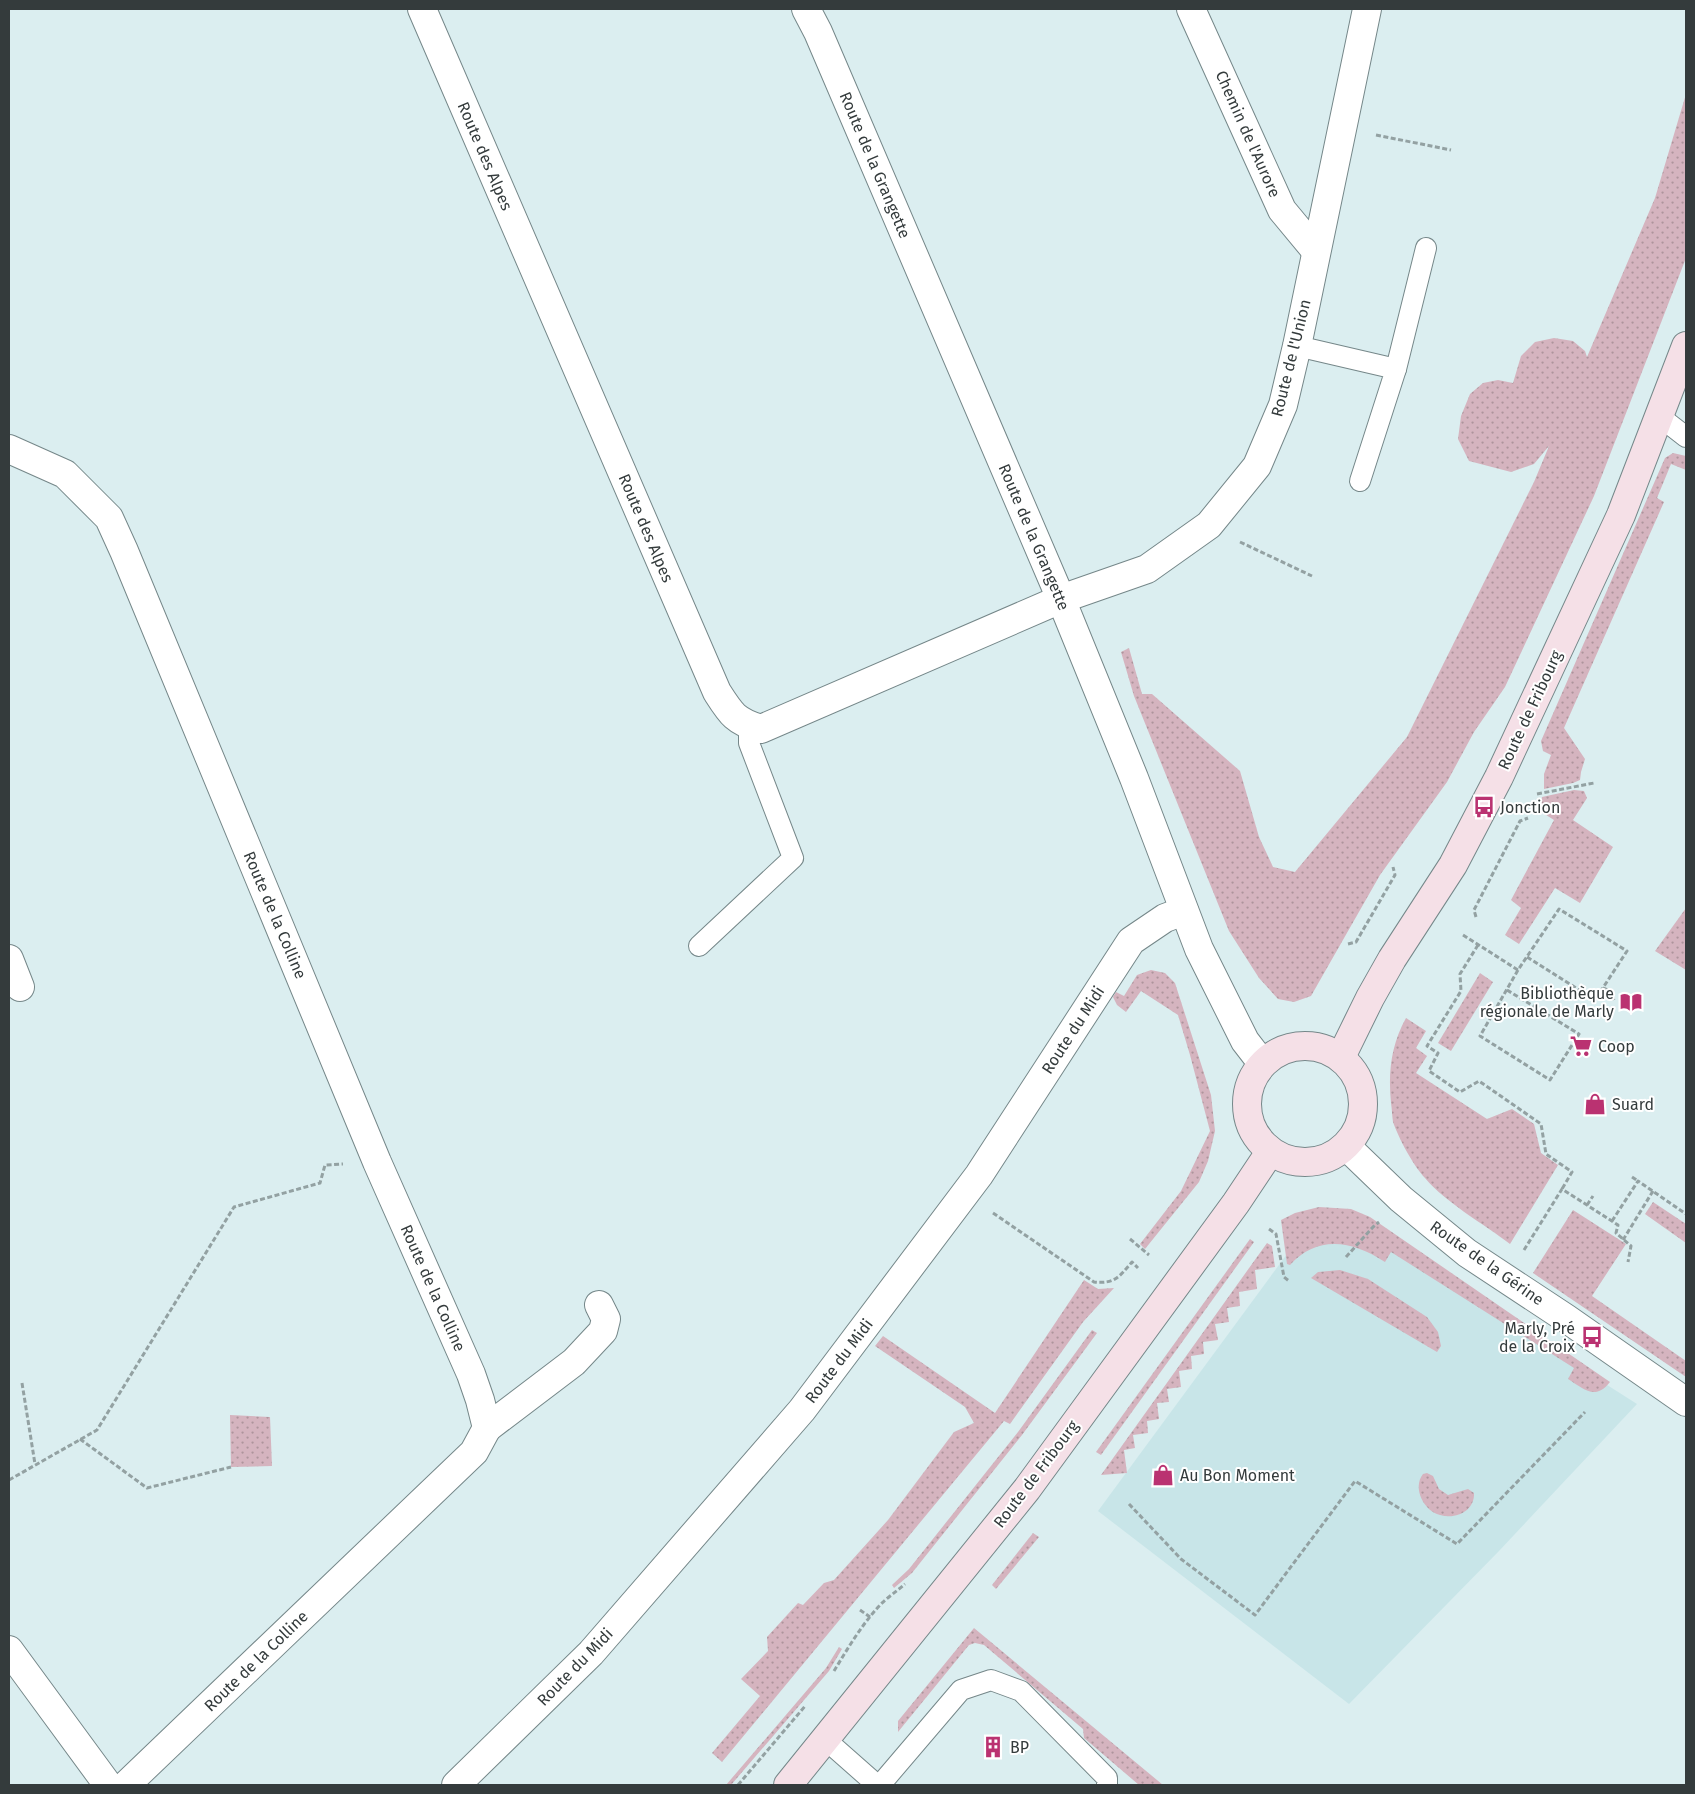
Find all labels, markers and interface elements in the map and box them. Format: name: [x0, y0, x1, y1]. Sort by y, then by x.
street label: Chemin de l'Aurore: [1212, 68, 1284, 200]
street label: Route de la Grangette: [836, 89, 914, 241]
street label: Route des Alpes: [454, 99, 516, 213]
street label: Route de l'Union: [1267, 297, 1315, 419]
street label: Route de la Grangette: [995, 461, 1073, 613]
street label: Route des Alpes: [615, 471, 677, 585]
street label: Route de Fribourg: [1494, 647, 1566, 773]
bus stop icon: Jonction: [1471, 794, 1497, 820]
place label: Jonction: [1500, 798, 1560, 817]
street label: Route de la Colline: [240, 848, 310, 982]
street label: Route du Midi: [1038, 983, 1108, 1077]
place label: Bibliothèque régionale de Marly: [1480, 984, 1614, 1021]
library icon: Bibliothèque régionale de Marly: [1618, 989, 1644, 1015]
supermarket icon: Coop: [1568, 1033, 1594, 1059]
place label: Coop: [1598, 1037, 1635, 1056]
shop icon: Suard: [1582, 1091, 1608, 1117]
place label: Suard: [1612, 1095, 1654, 1114]
street label: Route de la Gérine: [1427, 1217, 1547, 1309]
street label: Route de la Colline: [397, 1222, 469, 1354]
street label: Route du Midi: [801, 1315, 877, 1407]
place label: Marly, Pré de la Croix: [1499, 1319, 1575, 1356]
bus stop icon: Marly, Pré de la Croix: [1579, 1324, 1605, 1350]
street label: Route de Fribourg: [989, 1416, 1083, 1531]
shop icon: Au Bon Moment: [1150, 1462, 1176, 1488]
place label: Au Bon Moment: [1180, 1466, 1295, 1485]
street label: Route de la Colline: [200, 1607, 312, 1715]
street label: Route du Midi: [533, 1624, 617, 1710]
building icon: BP: [980, 1734, 1006, 1760]
place label: BP: [1010, 1738, 1029, 1757]

